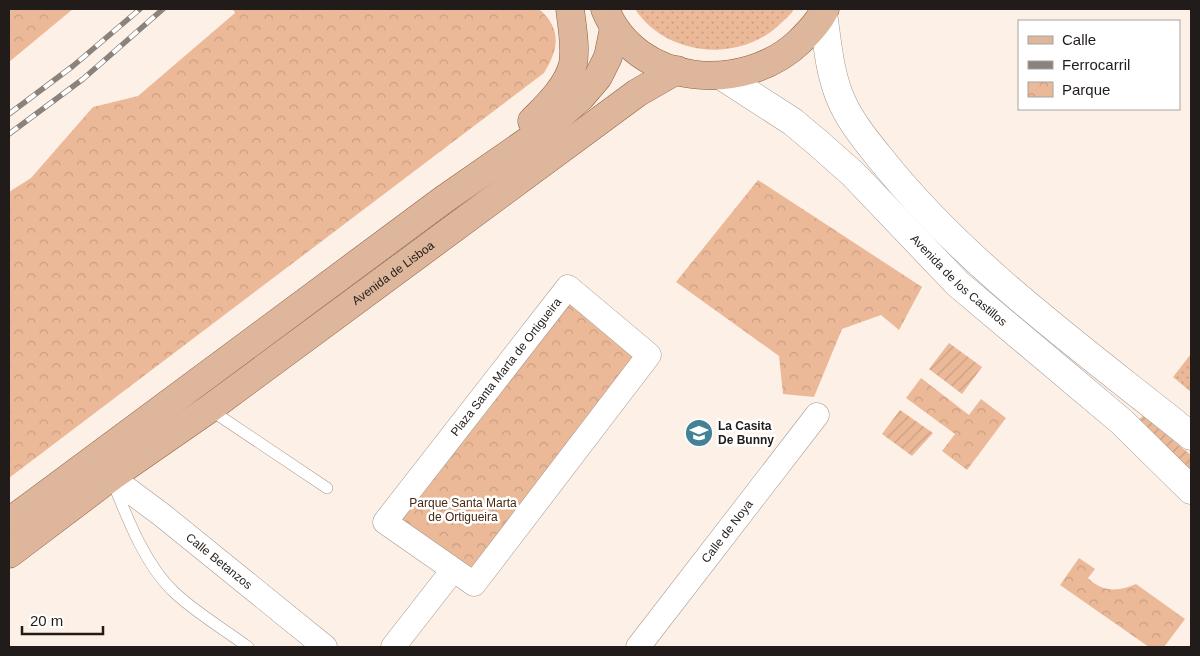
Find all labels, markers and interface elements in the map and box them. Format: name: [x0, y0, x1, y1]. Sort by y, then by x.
legend: [1018, 20, 1180, 110]
text: Calle: [1062, 31, 1096, 48]
text: Ferrocarril: [1062, 56, 1130, 73]
text: Parque: [1062, 81, 1110, 98]
street label: Avenida de los Castillos: [908, 232, 1010, 329]
street label: Avenida de Lisboa: [349, 238, 437, 308]
street label: Plaza Santa Marta de Ortigueira: [448, 295, 564, 439]
school or university icon: La Casita De Bunny: [684, 418, 714, 448]
place label: La Casita De Bunny: [718, 419, 774, 447]
park label: Parque Santa Marta de Ortigueira: [409, 496, 517, 524]
street label: Calle de Noya: [699, 497, 756, 566]
street label: Calle Betanzos: [183, 530, 255, 592]
scale bar: [22, 604, 104, 636]
text: 20 m: [30, 612, 63, 629]

